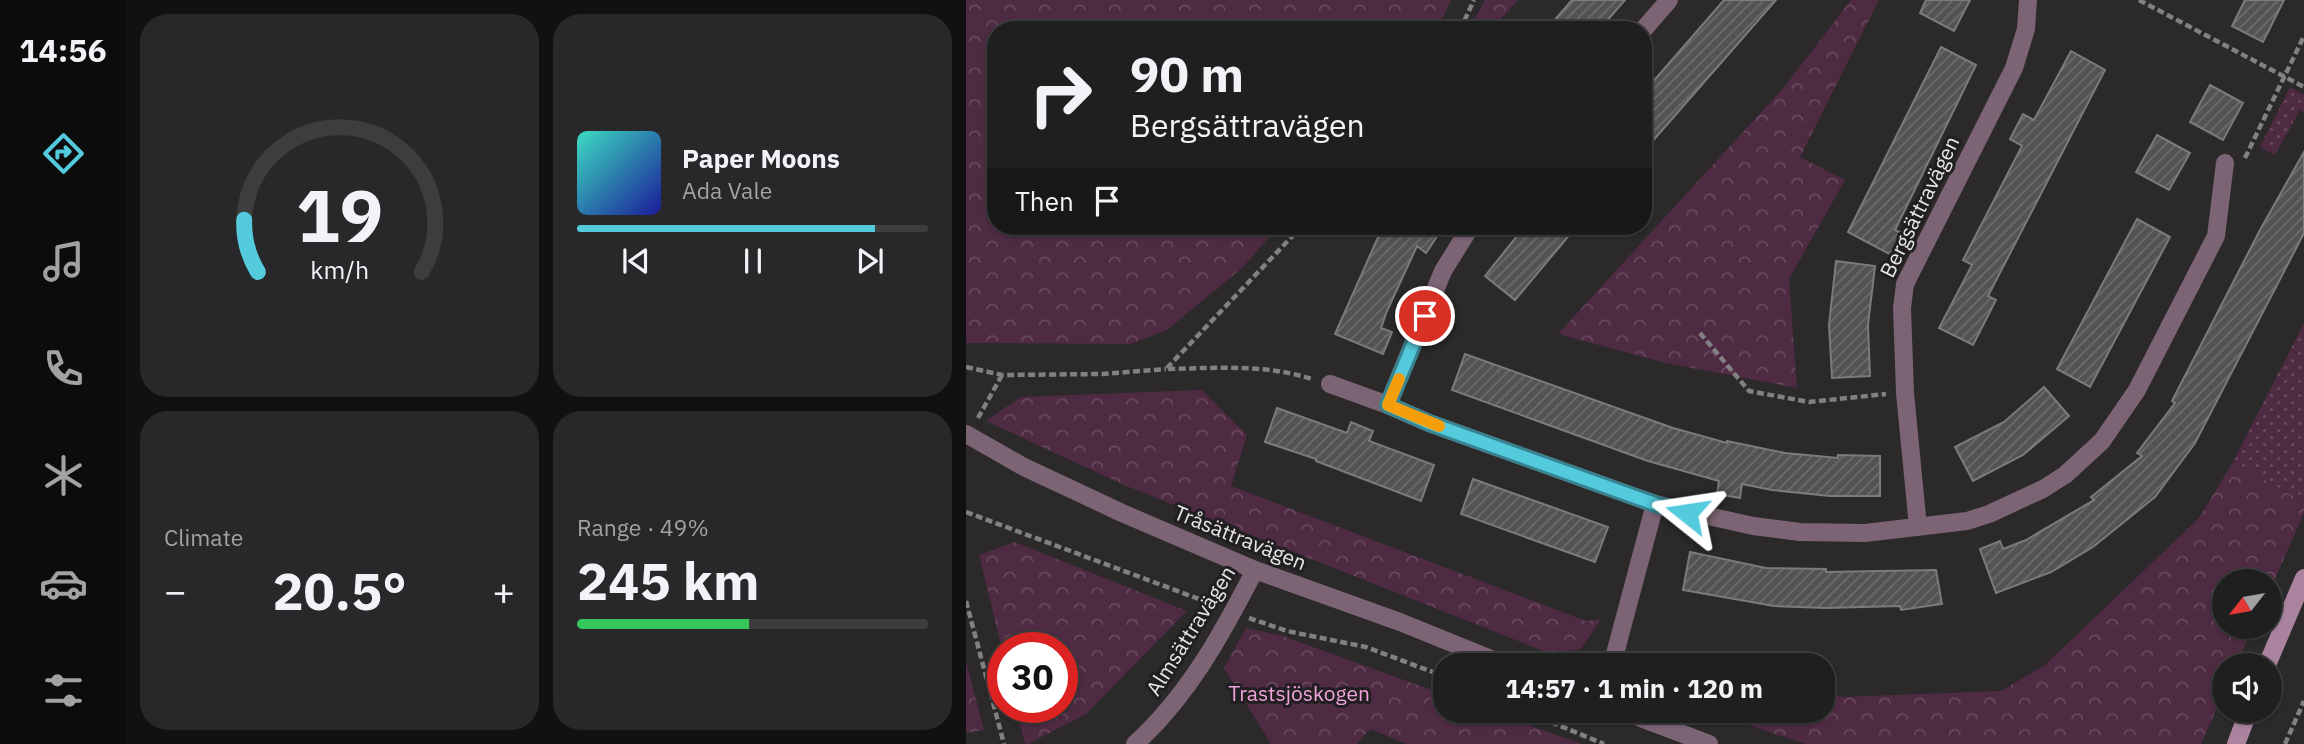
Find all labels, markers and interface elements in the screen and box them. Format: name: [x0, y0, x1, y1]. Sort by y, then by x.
text: 14:56: [19, 29, 107, 71]
text: 90 m: [1130, 42, 1244, 105]
icon: right: [1015, 49, 1106, 140]
text: Bergsättravägen: [1130, 104, 1365, 146]
icon: directions: [39, 129, 88, 178]
street label: Bergsättravägen: [1873, 131, 1965, 282]
text: Paper Moons: [682, 141, 840, 175]
text: 19: [296, 167, 383, 262]
text: Ada Vale: [682, 175, 772, 205]
icon: arrive: [1088, 182, 1126, 220]
text: Then: [1015, 184, 1074, 218]
icon: music: [39, 237, 88, 286]
icon: previous: [617, 242, 655, 280]
icon: pause: [734, 242, 772, 280]
icon: next: [851, 242, 889, 280]
text: km/h: [310, 253, 369, 286]
pin: [1395, 286, 1455, 346]
icon: arrive: [1406, 297, 1444, 335]
icon: phone: [39, 344, 88, 393]
icon: climate: [39, 451, 88, 500]
position arrow: [1650, 476, 1724, 550]
street label: Tråsättravägen: [1170, 498, 1311, 576]
text: Range · 49%: [577, 512, 709, 542]
text: Climate: [164, 522, 243, 552]
text: 245 km: [577, 547, 759, 614]
text: 20.5°: [272, 557, 407, 624]
icon: car: [39, 559, 88, 608]
street label: Almsättravägen: [1139, 560, 1241, 701]
text: −: [164, 566, 187, 615]
text: +: [492, 566, 515, 615]
north arrow: [2212, 569, 2282, 639]
map controls: [2212, 569, 2282, 723]
speed limit sign: 30: [987, 632, 1078, 723]
button: sound: [2212, 653, 2282, 723]
icon: filters: [39, 666, 88, 715]
text: 14:57 · 1 min · 120 m: [1505, 671, 1763, 705]
park label: Trastsjöskogen: [1228, 679, 1370, 707]

